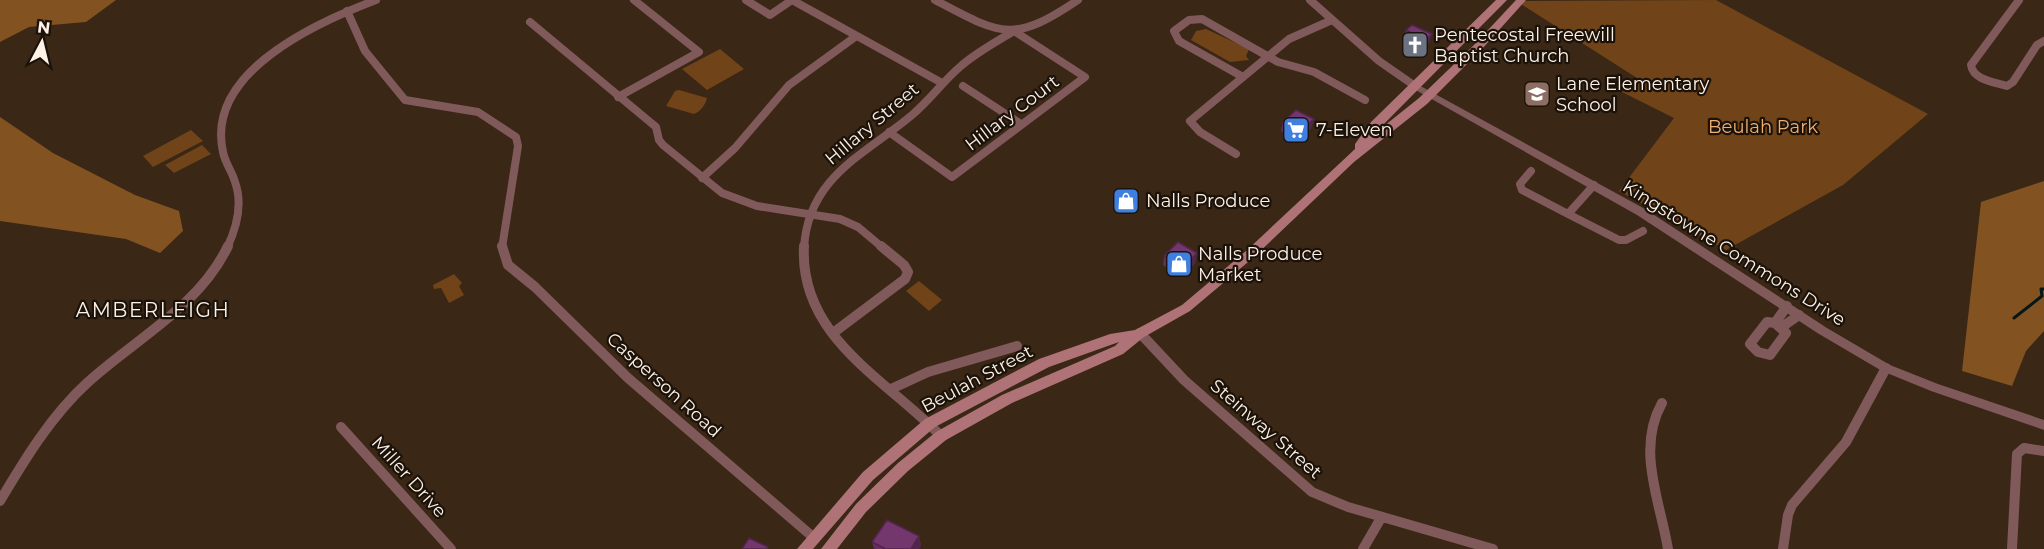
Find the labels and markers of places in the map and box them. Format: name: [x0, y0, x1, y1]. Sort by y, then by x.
place label: Pentecostal Freewill Baptist Church: [1434, 24, 1615, 67]
church icon: Pentecostal Freewill Baptist Church: [1400, 30, 1430, 60]
place label: Lane Elementary School: [1556, 73, 1710, 116]
school or university icon: Lane Elementary School: [1522, 79, 1552, 109]
supermarket icon: 7-Eleven: [1281, 115, 1311, 145]
place label: 7-Eleven: [1316, 119, 1393, 141]
shop icon: Nalls Produce: [1111, 186, 1141, 216]
place label: Nalls Produce: [1146, 190, 1271, 212]
place label: Nalls Produce Market: [1198, 243, 1323, 286]
shop icon: Nalls Produce Market: [1164, 249, 1194, 279]

